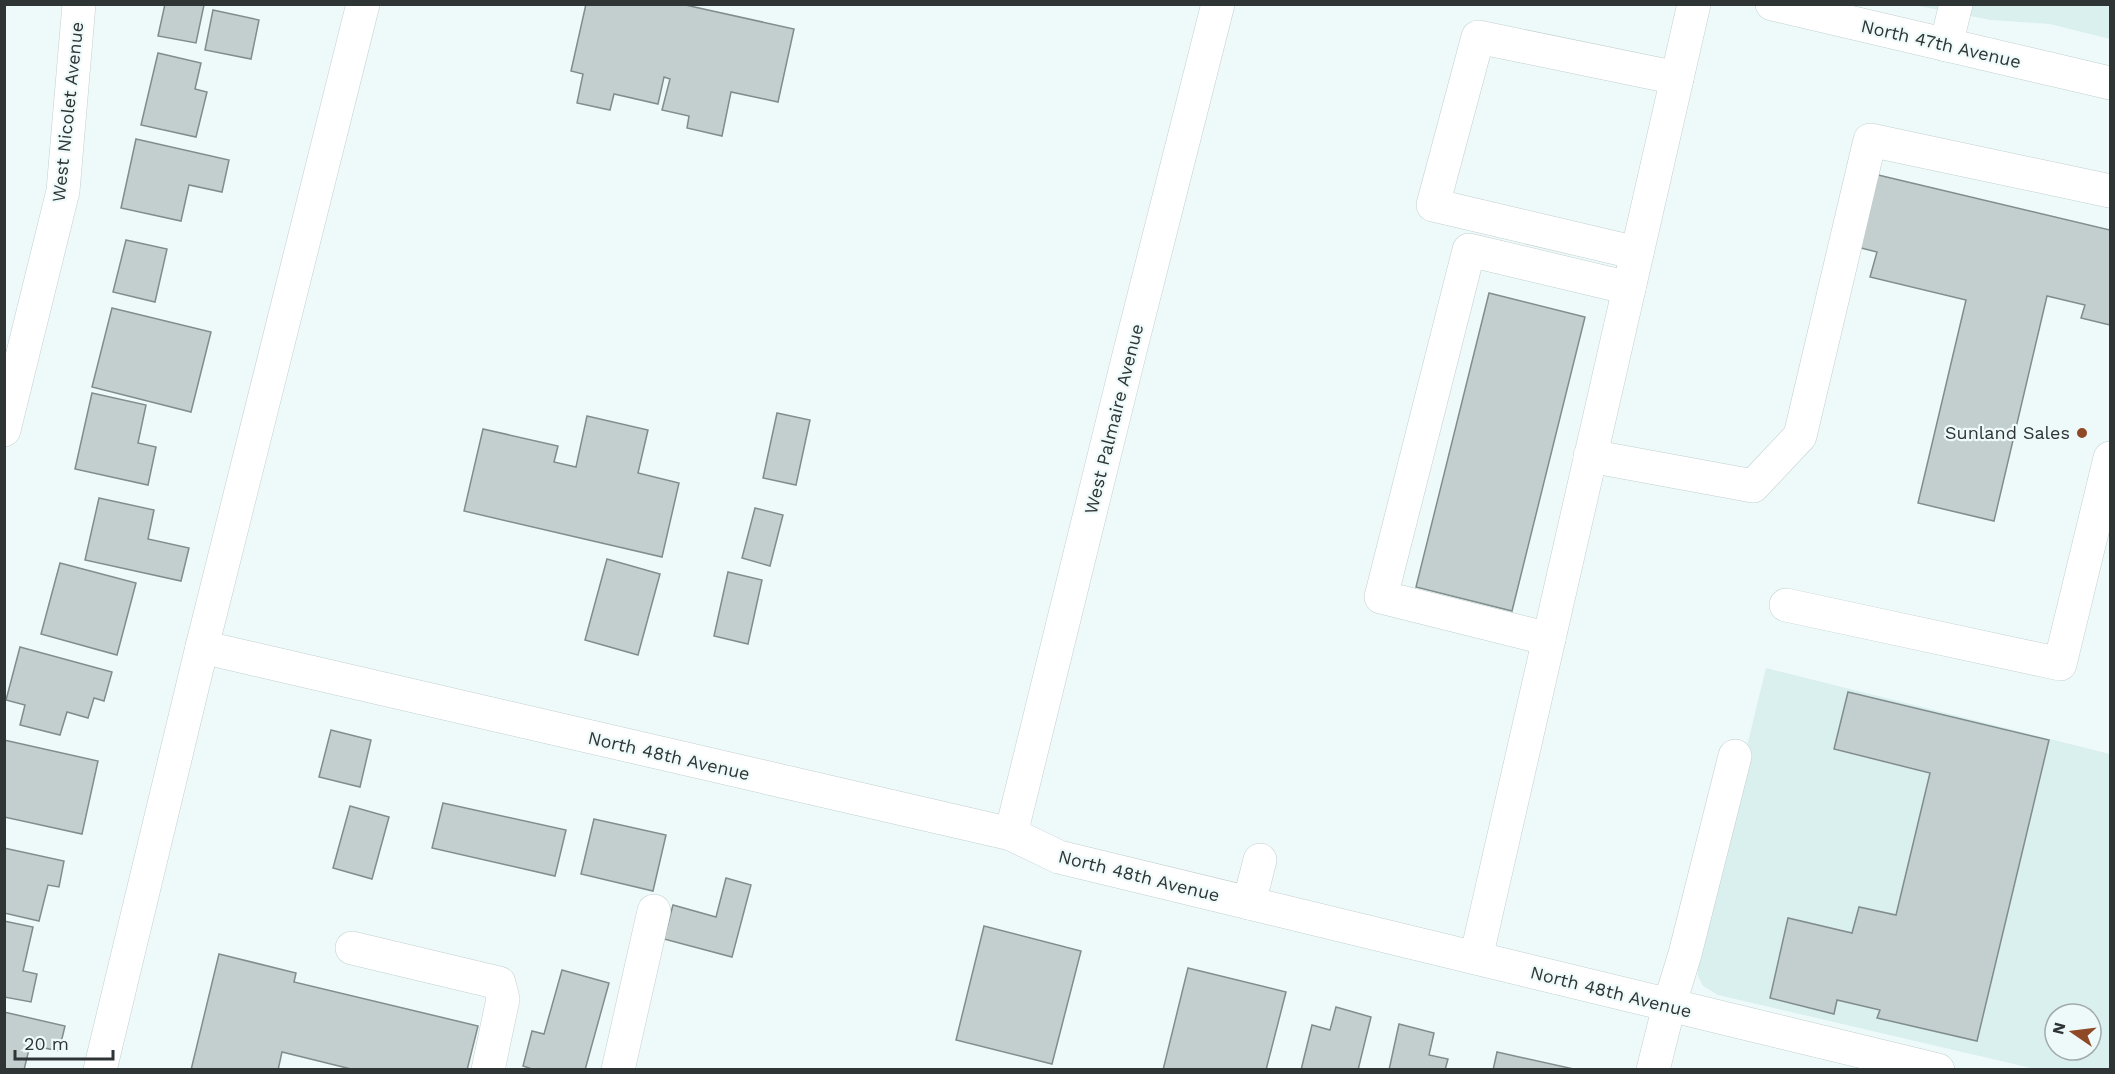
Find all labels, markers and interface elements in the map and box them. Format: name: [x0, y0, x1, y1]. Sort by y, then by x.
street label: North 47th Avenue: [1859, 15, 2023, 72]
street label: West Nicolet Avenue: [48, 21, 87, 203]
street label: West Palmaire Avenue: [1080, 321, 1147, 516]
place label: Sunland Sales: [1945, 422, 2070, 443]
marker: Sunland Sales: [2075, 426, 2089, 440]
street label: North 48th Avenue: [586, 727, 752, 784]
street label: North 48th Avenue: [1056, 845, 1222, 906]
street label: North 48th Avenue: [1528, 961, 1694, 1022]
north arrow: [2043, 1002, 2103, 1062]
text: N: [2048, 1020, 2070, 1037]
scale bar: [15, 1023, 112, 1061]
text: 20 m: [24, 1033, 69, 1054]

